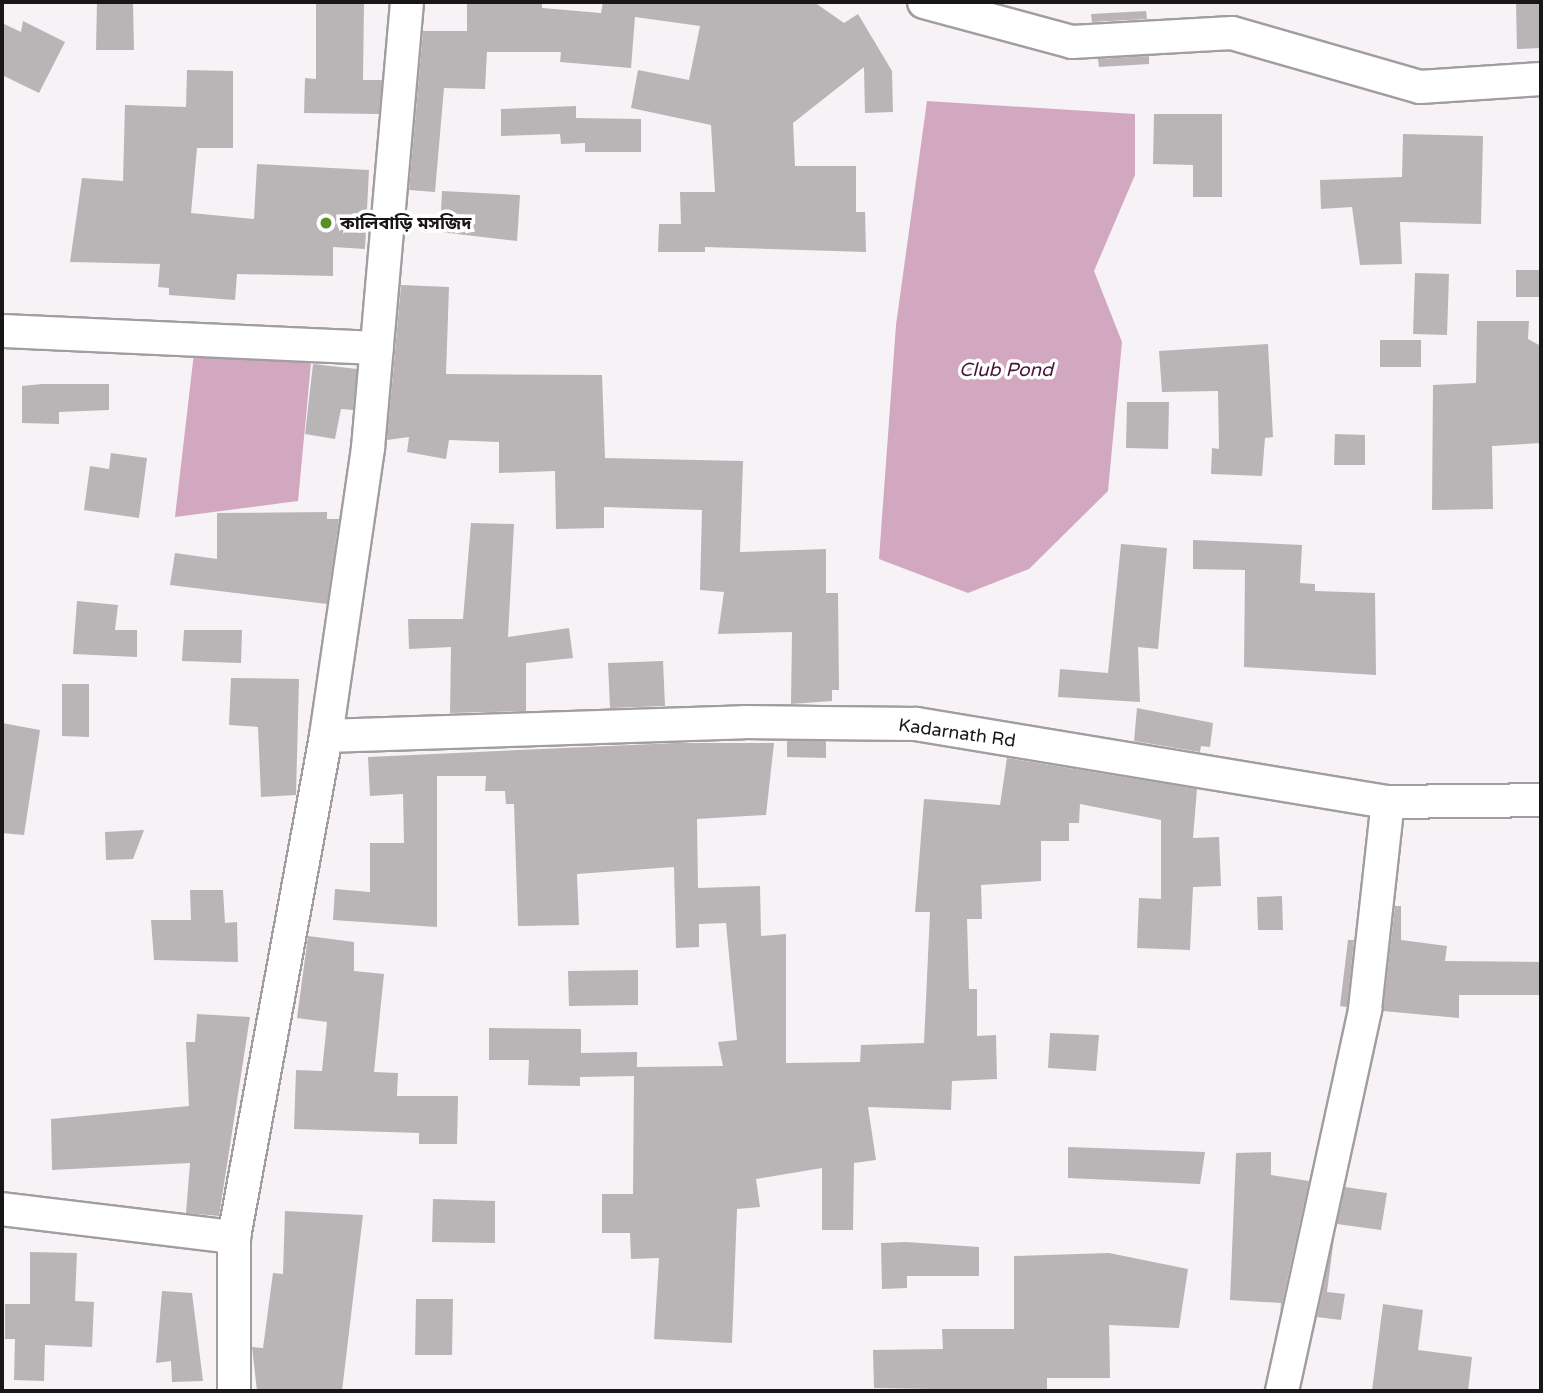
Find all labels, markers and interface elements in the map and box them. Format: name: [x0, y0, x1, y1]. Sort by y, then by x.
place label: কালিবাড়ি মসজিদ: [340, 212, 472, 234]
marker: কালিবাড়ি মসজিদ: [318, 215, 334, 231]
water label: Club Pond: [959, 360, 1053, 382]
street label: Kadarnath Rd: [897, 714, 1017, 752]

